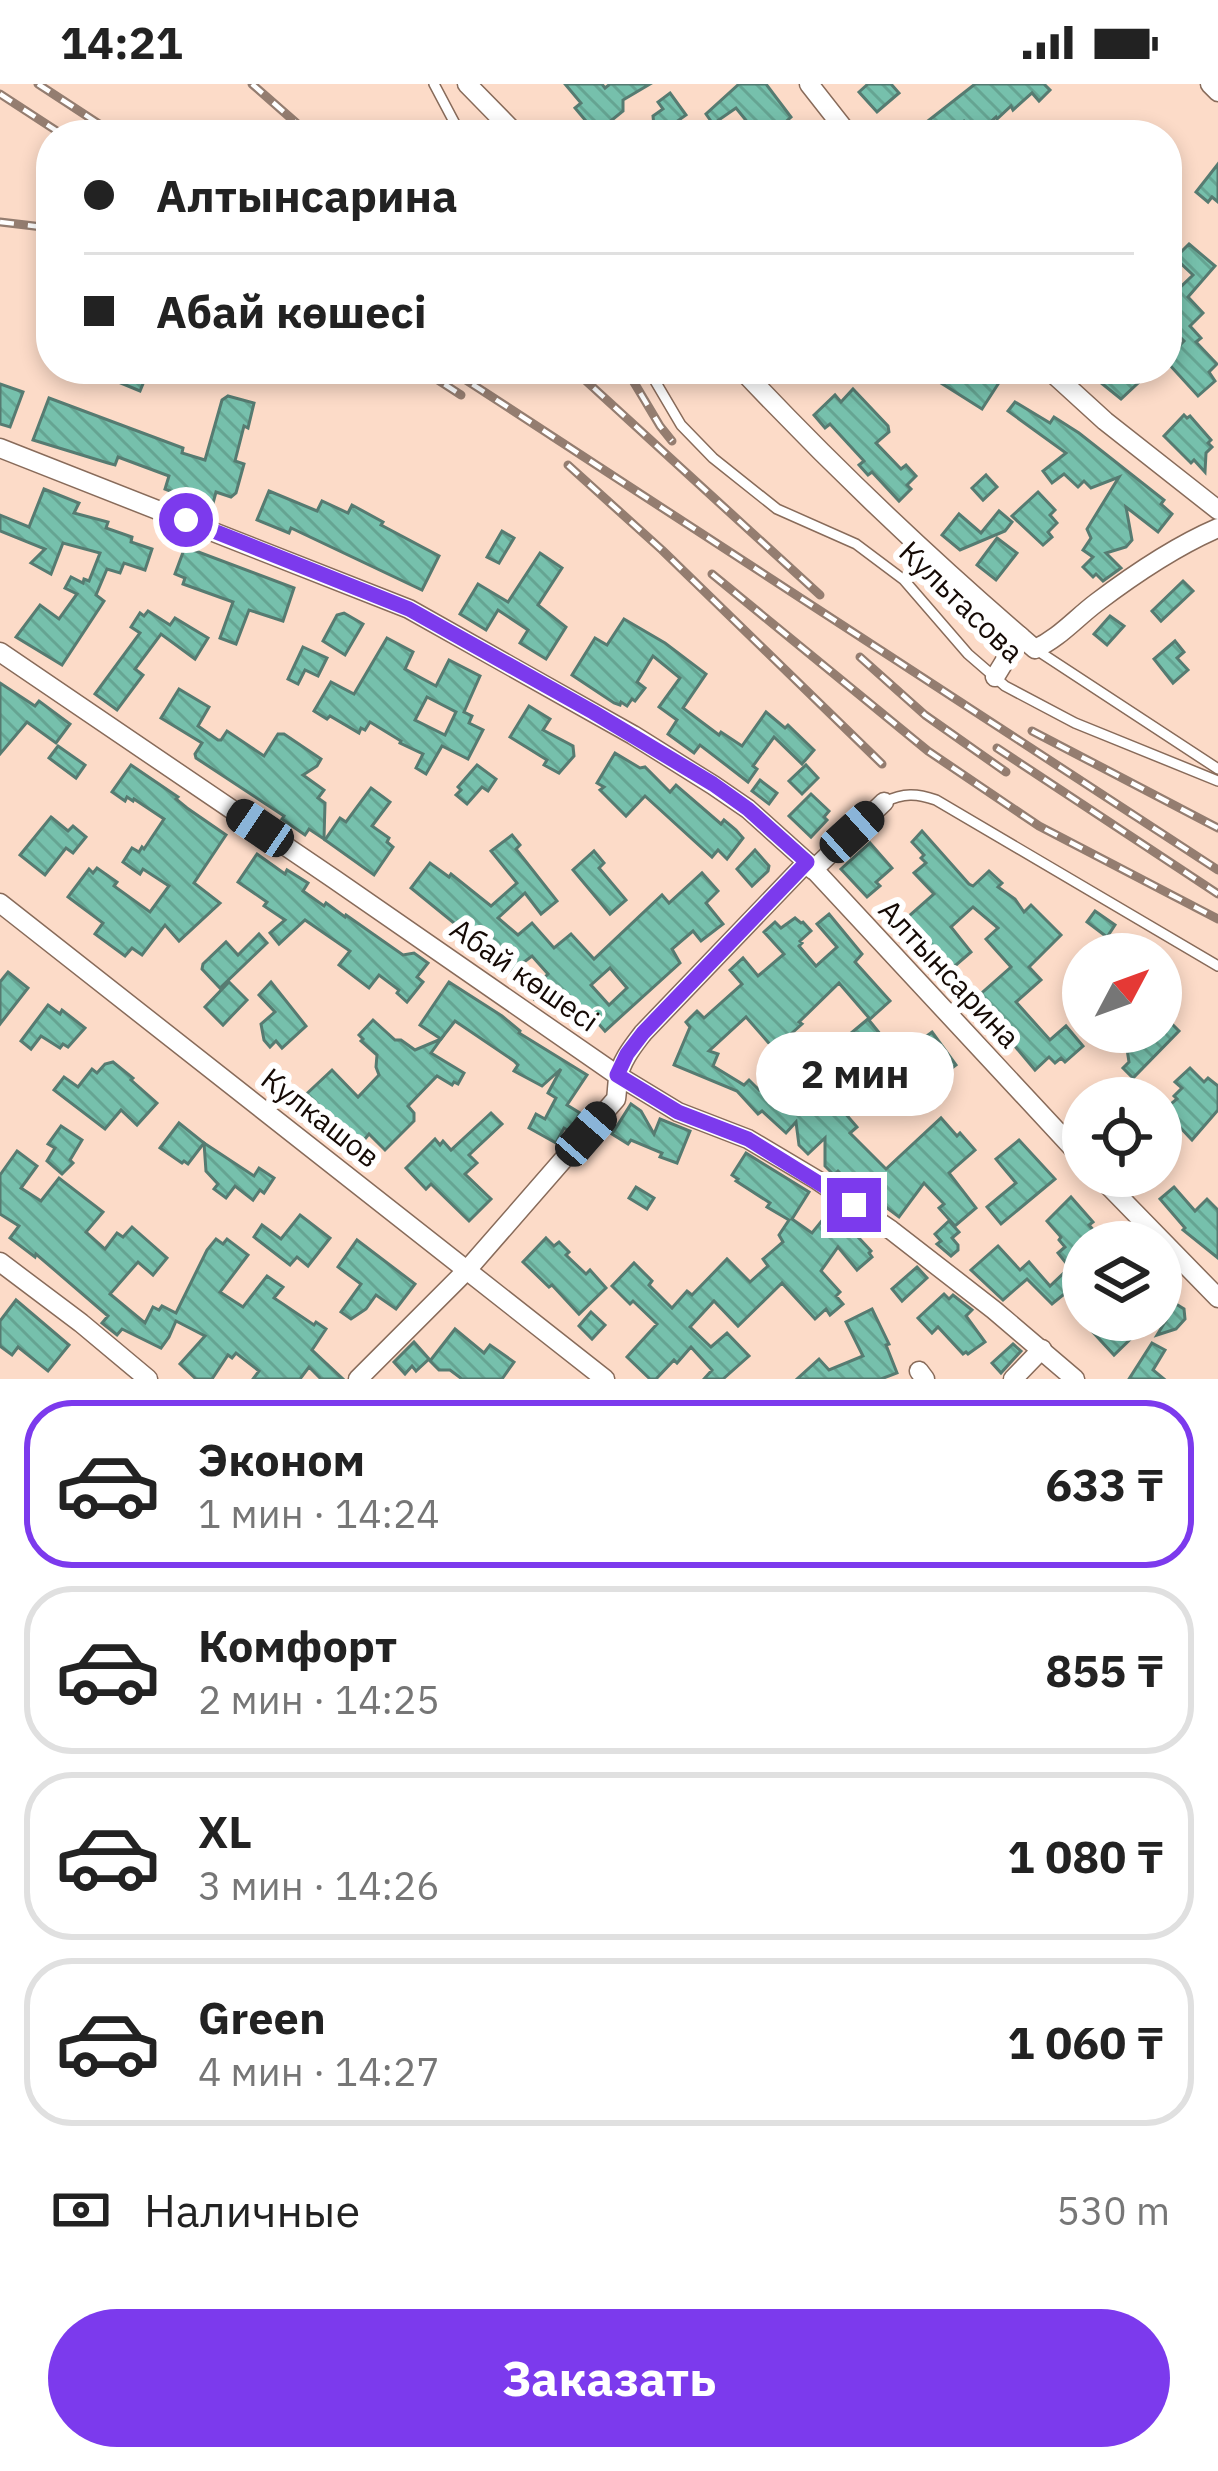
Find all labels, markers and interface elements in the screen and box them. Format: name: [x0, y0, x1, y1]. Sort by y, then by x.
text: 14:21: [60, 13, 183, 71]
text: Алтынсарина: [156, 166, 458, 224]
text: Абай көшесі: [156, 282, 427, 340]
route start: [159, 493, 213, 547]
street label: Культасова: [891, 532, 1033, 670]
car: [220, 793, 300, 863]
car: [813, 795, 891, 869]
street label: Алтынсарина: [871, 890, 1029, 1056]
street label: Абай көшесі: [443, 909, 607, 1039]
north arrow: [1062, 933, 1182, 1053]
map controls: [1062, 933, 1182, 1341]
callout: 2 мин: [755, 1031, 953, 1115]
text: 2 мин: [801, 1048, 909, 1099]
street label: Кулкашов: [254, 1058, 388, 1176]
button: locate: [1062, 1077, 1182, 1197]
car: [549, 1095, 623, 1173]
route end: [827, 1178, 881, 1232]
button: layers: [1062, 1221, 1182, 1341]
icon: car: [54, 1430, 162, 1538]
text: Эконом: [198, 1430, 365, 1488]
text: 633 ₸: [1045, 1455, 1164, 1513]
text: 1 мин · 14:24: [198, 1488, 440, 1539]
icon: car: [54, 1616, 162, 1724]
text: Комфорт: [198, 1616, 397, 1674]
text: 855 ₸: [1045, 1641, 1164, 1699]
text: 2 мин · 14:25: [198, 1674, 440, 1725]
icon: car: [54, 1802, 162, 1910]
text: XL: [198, 1802, 252, 1860]
text: 1 080 ₸: [1008, 1827, 1164, 1885]
text: 3 мин · 14:26: [198, 1860, 440, 1911]
icon: car: [54, 1988, 162, 2096]
text: Green: [198, 1988, 326, 2046]
text: 1 060 ₸: [1008, 2013, 1164, 2071]
text: 4 мин · 14:27: [198, 2046, 440, 2097]
icon: cash: [48, 2177, 114, 2243]
text: Наличные: [144, 2181, 360, 2239]
text: 530 m: [1057, 2185, 1170, 2236]
button: Заказать: [48, 2309, 1170, 2447]

